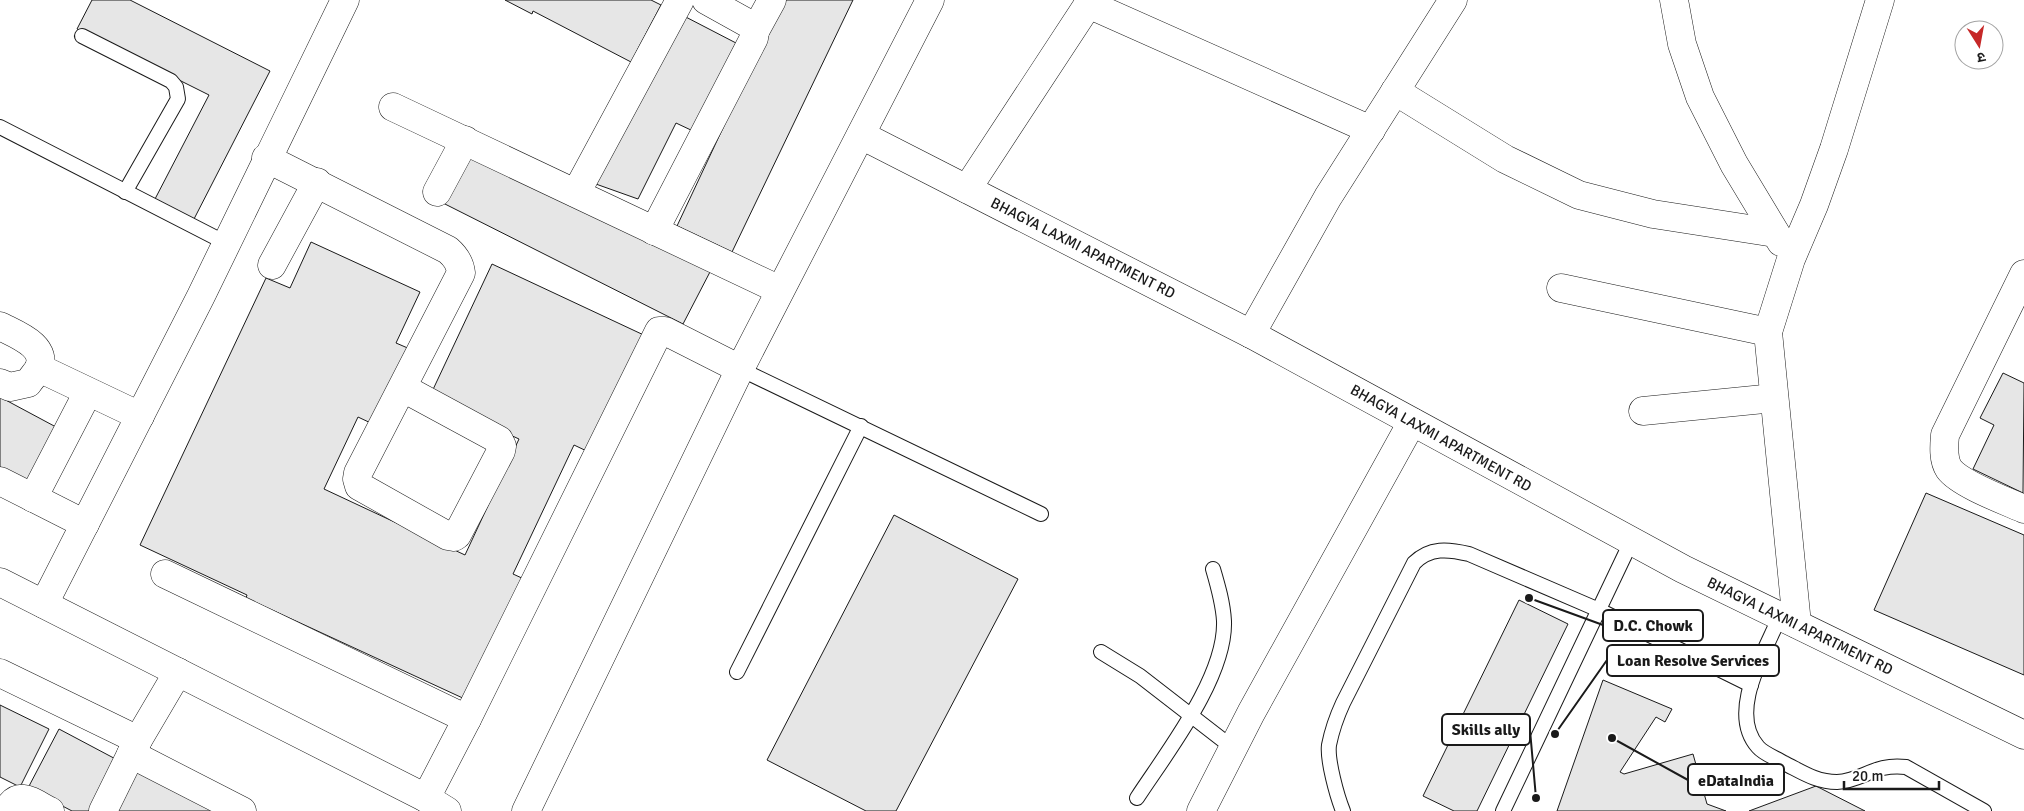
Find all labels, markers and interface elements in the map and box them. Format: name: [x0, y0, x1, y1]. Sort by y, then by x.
north arrow: [1954, 20, 2004, 70]
text: उ: [1975, 48, 1987, 67]
street label: BHAGYA LAXMI APARTMENT RD: [988, 194, 1178, 302]
street label: BHAGYA LAXMI APARTMENT RD: [1347, 381, 1535, 495]
street label: BHAGYA LAXMI APARTMENT RD: [1704, 573, 1896, 679]
callout: D.C. Chowk: [1603, 610, 1703, 641]
text: D.C. Chowk: [1613, 616, 1693, 636]
callout: Loan Resolve Services: [1607, 645, 1779, 676]
text: Loan Resolve Services: [1617, 651, 1769, 671]
callout: Skills ally: [1442, 714, 1530, 745]
text: Skills ally: [1452, 720, 1520, 740]
scale bar: [1844, 758, 1939, 790]
callout: eDataIndia: [1688, 764, 1784, 795]
text: 20 m: [1852, 767, 1883, 785]
text: eDataIndia: [1698, 771, 1774, 791]

